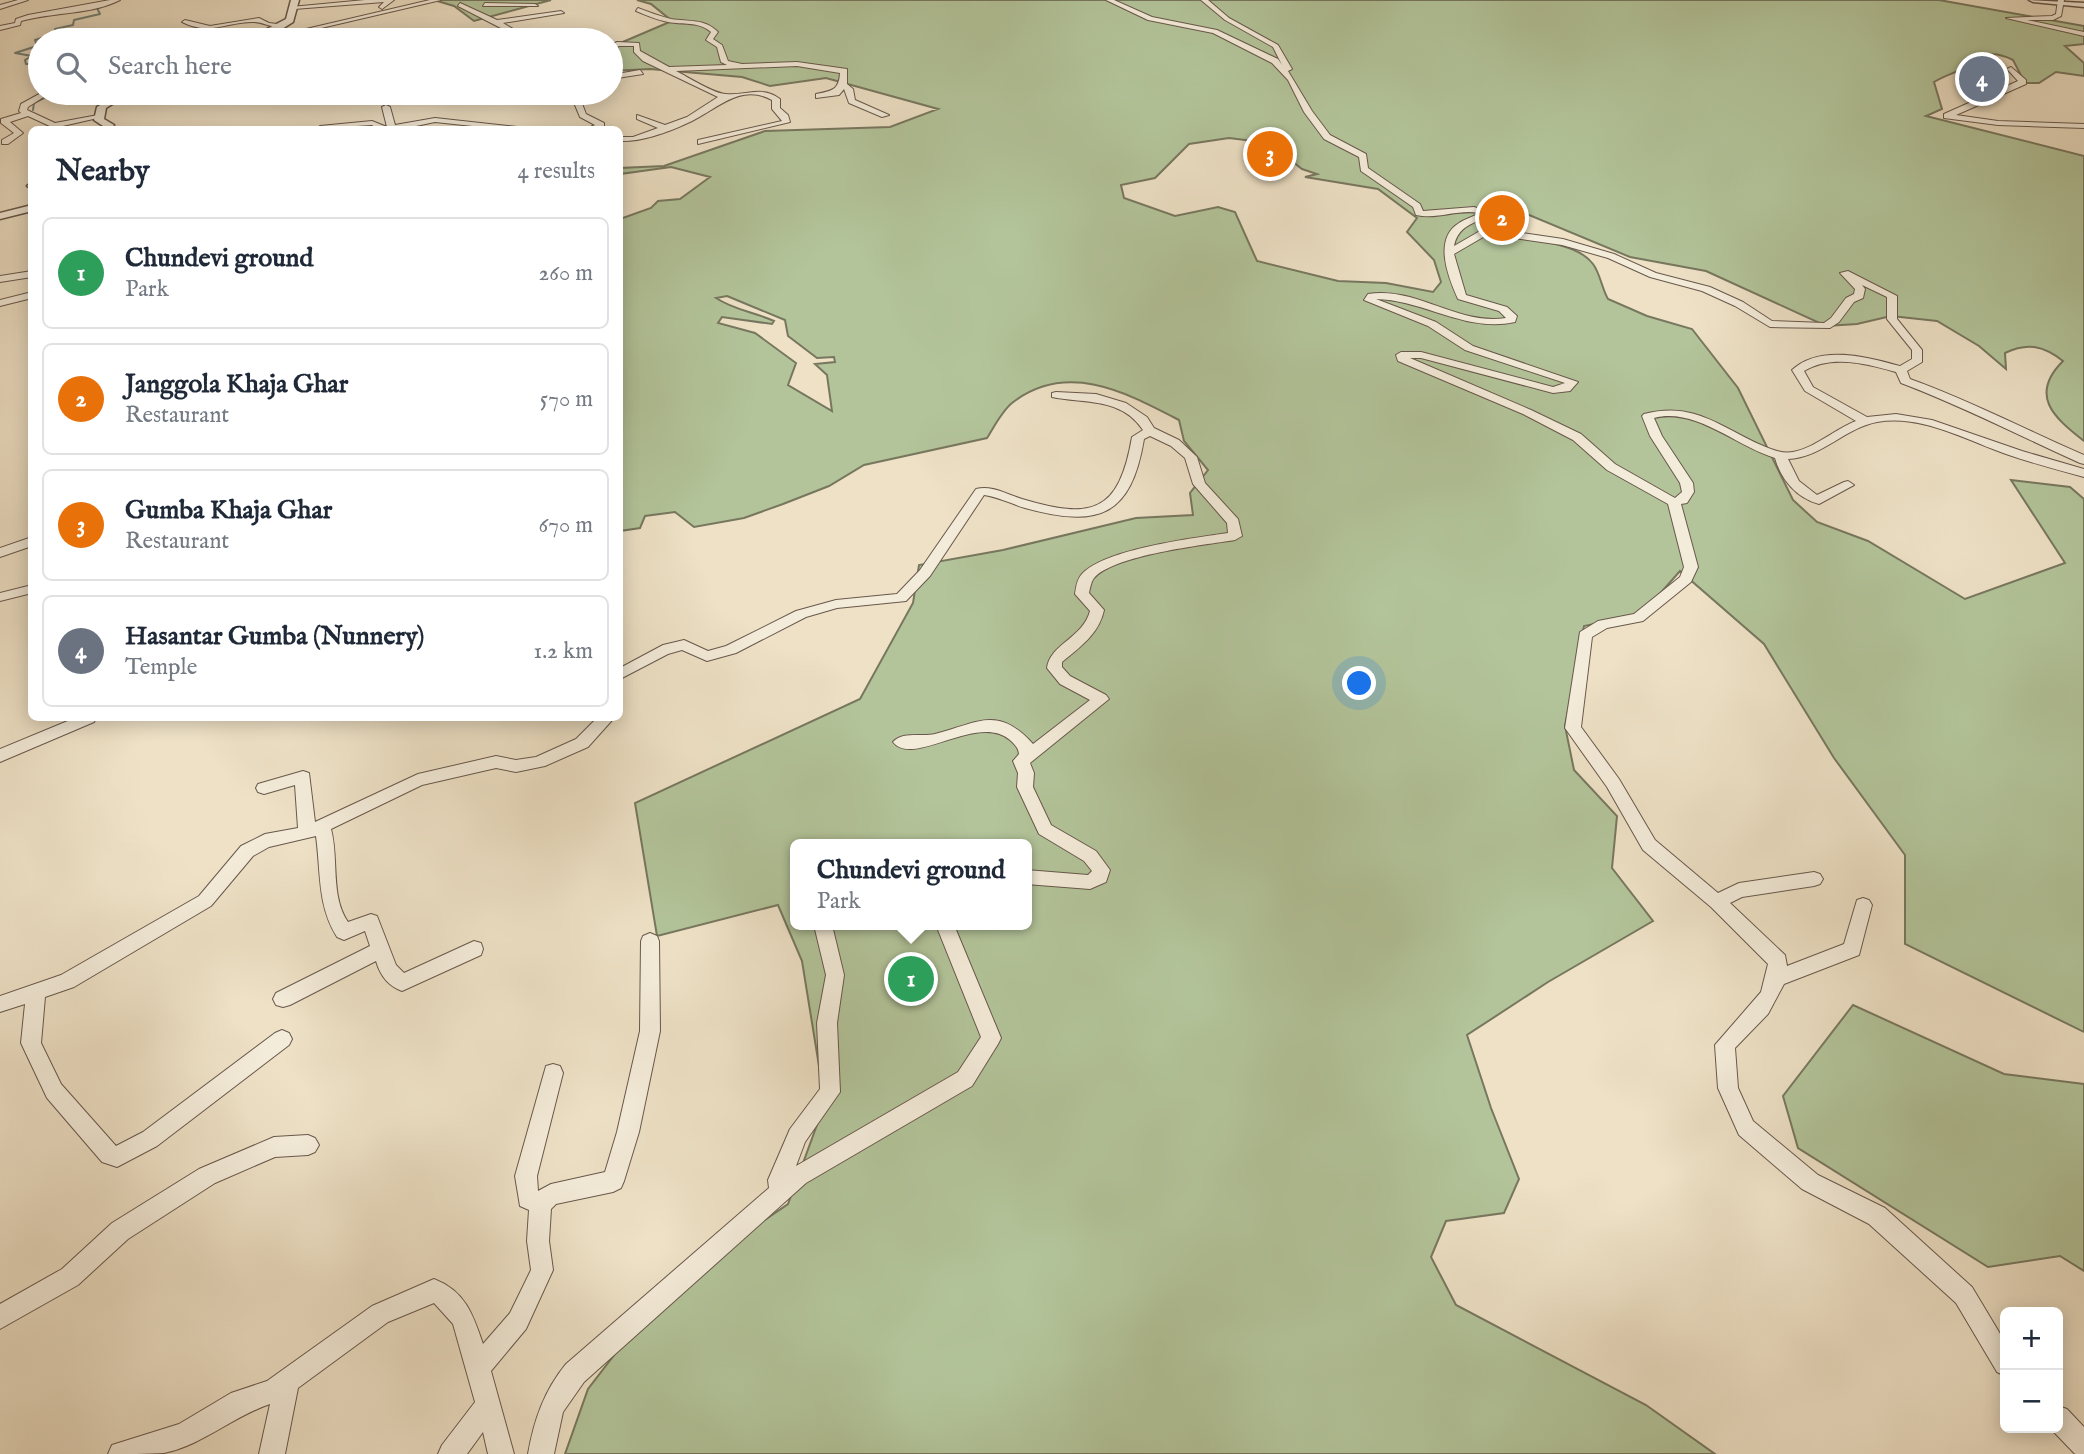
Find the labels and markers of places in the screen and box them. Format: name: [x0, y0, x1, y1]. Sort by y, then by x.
pin: 4: [1959, 53, 2005, 105]
pin: 3: [1247, 128, 1293, 180]
pin: 2: [1479, 192, 1525, 244]
pin: 1: [888, 953, 934, 1005]

